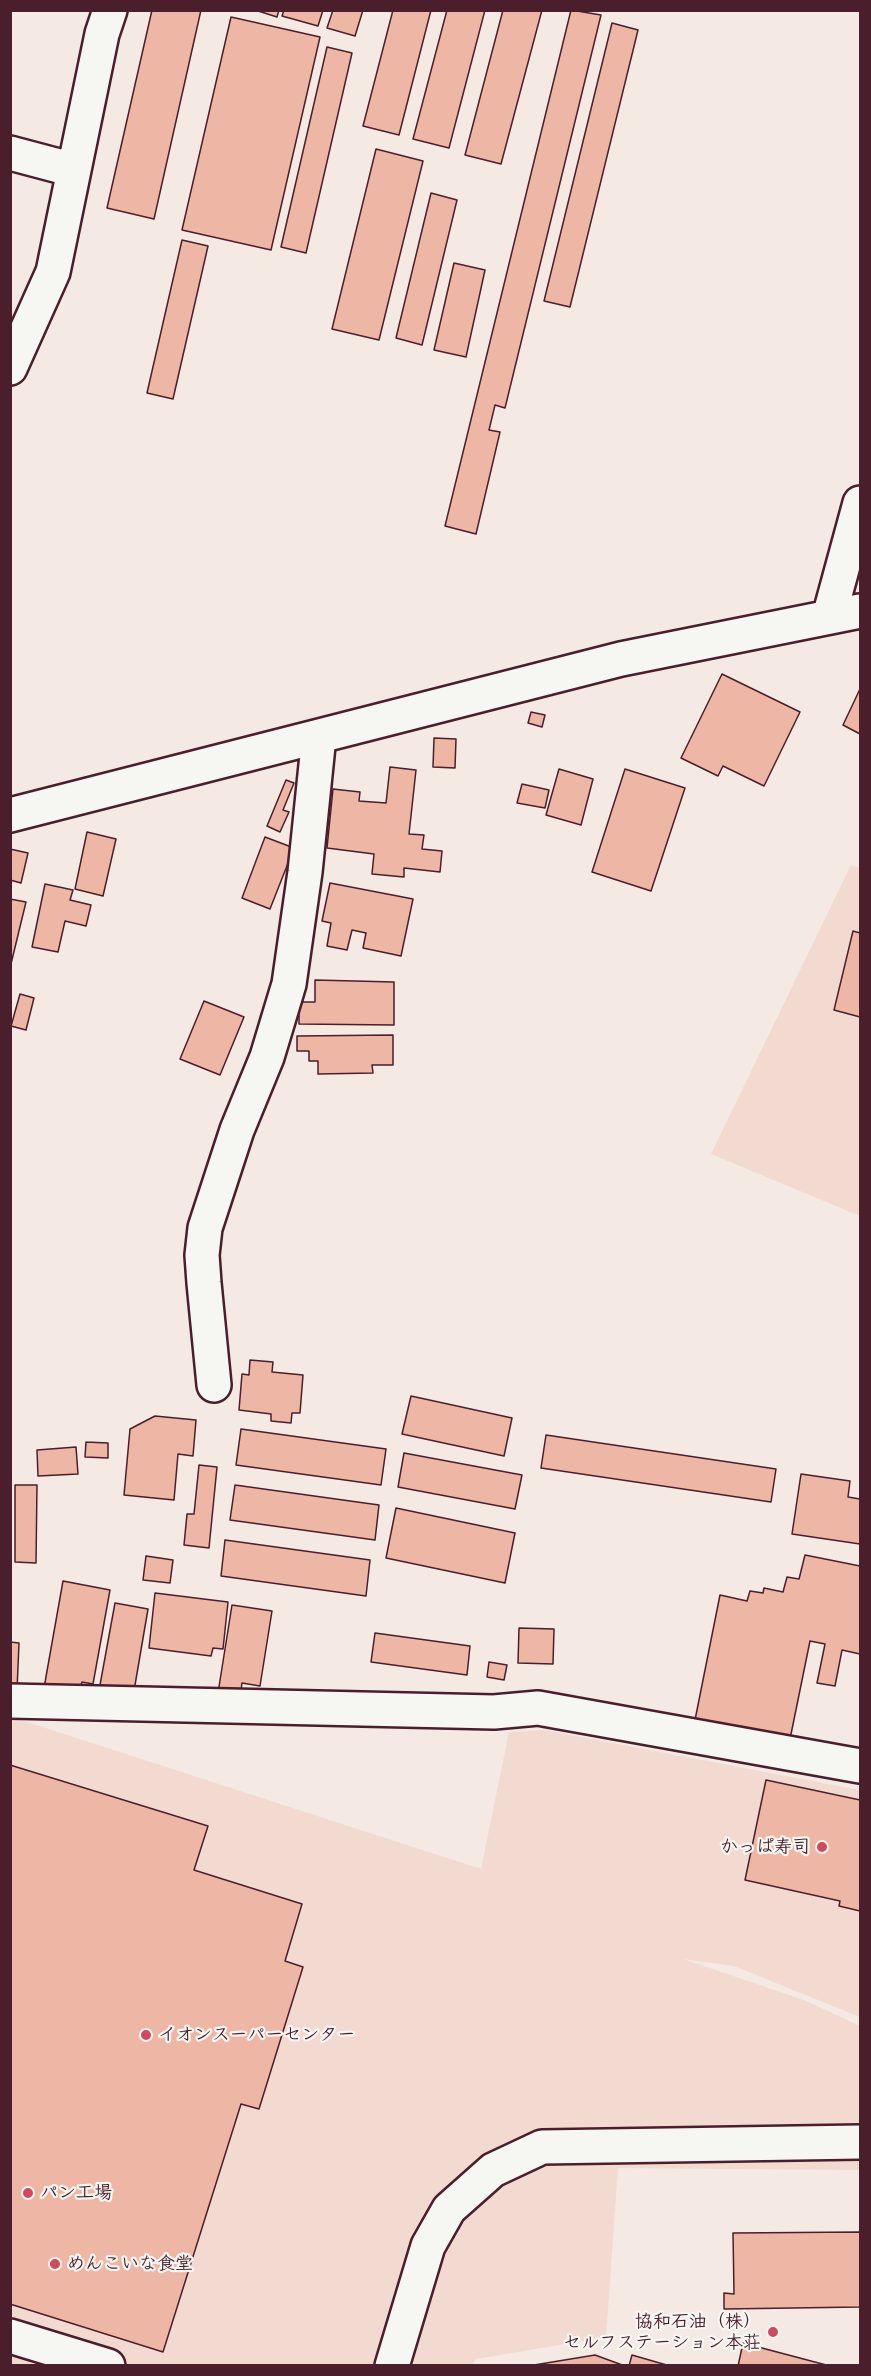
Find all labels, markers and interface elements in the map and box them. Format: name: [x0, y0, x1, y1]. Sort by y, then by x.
place label: かっぱ寿司: [720, 1836, 810, 1858]
marker: かっぱ寿司: [815, 1840, 829, 1854]
place label: イオンスーパーセンター: [158, 2024, 355, 2046]
marker: イオンスーパーセンター: [139, 2028, 153, 2042]
place label: パン工場: [40, 2182, 112, 2204]
marker: パン工場: [21, 2186, 35, 2200]
place label: めんこいな食堂: [67, 2253, 193, 2275]
marker: めんこいな食堂: [48, 2257, 62, 2271]
place label: 協和石油（株） セルフステーション本荘: [563, 2311, 761, 2354]
marker: 協和石油（株） セルフステーション本荘: [766, 2325, 780, 2339]

